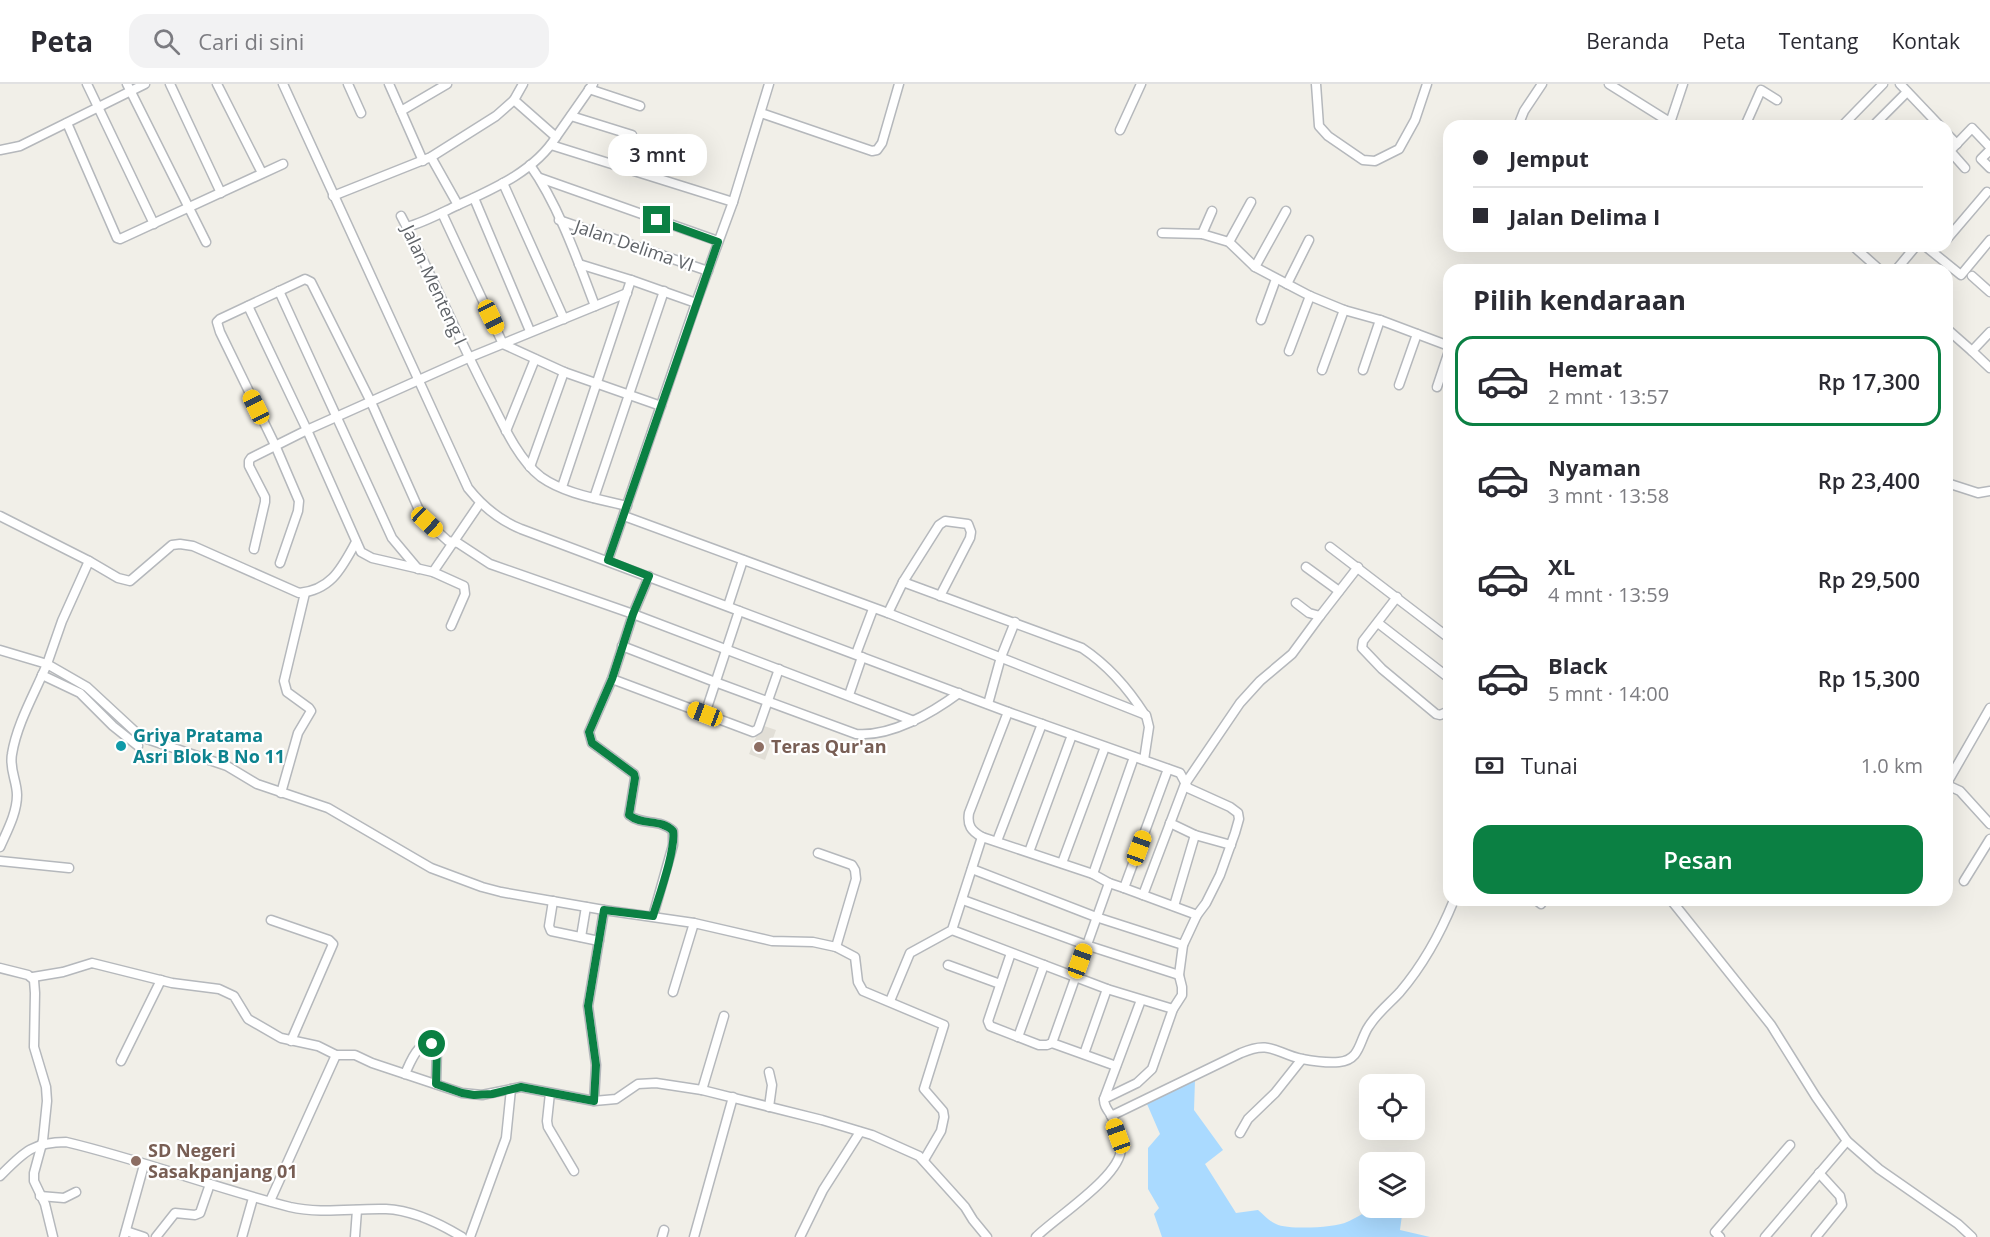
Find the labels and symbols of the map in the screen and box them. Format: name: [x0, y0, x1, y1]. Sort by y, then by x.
callout: 3 mnt: [608, 133, 706, 175]
route end: [643, 206, 670, 233]
street label: Jalan Delima VI: [570, 213, 697, 277]
street label: Jalan Menteng I: [396, 219, 473, 348]
car: [475, 297, 507, 337]
car: [240, 387, 272, 427]
car: [408, 503, 446, 541]
car: [685, 699, 725, 729]
place label: Griya Pratama Asri Blok B No 11: [133, 723, 285, 768]
place label: Teras Qur'an: [771, 734, 887, 758]
marker: Griya Pratama Asri Blok B No 11: [114, 739, 128, 753]
marker: Teras Qur'an: [752, 740, 766, 754]
car: [1124, 828, 1154, 868]
car: [1065, 941, 1095, 981]
route start: [418, 1030, 445, 1057]
car: [1103, 1116, 1133, 1156]
place label: SD Negeri Sasakpanjang 01: [148, 1138, 297, 1183]
marker: SD Negeri Sasakpanjang 01: [129, 1154, 143, 1168]

